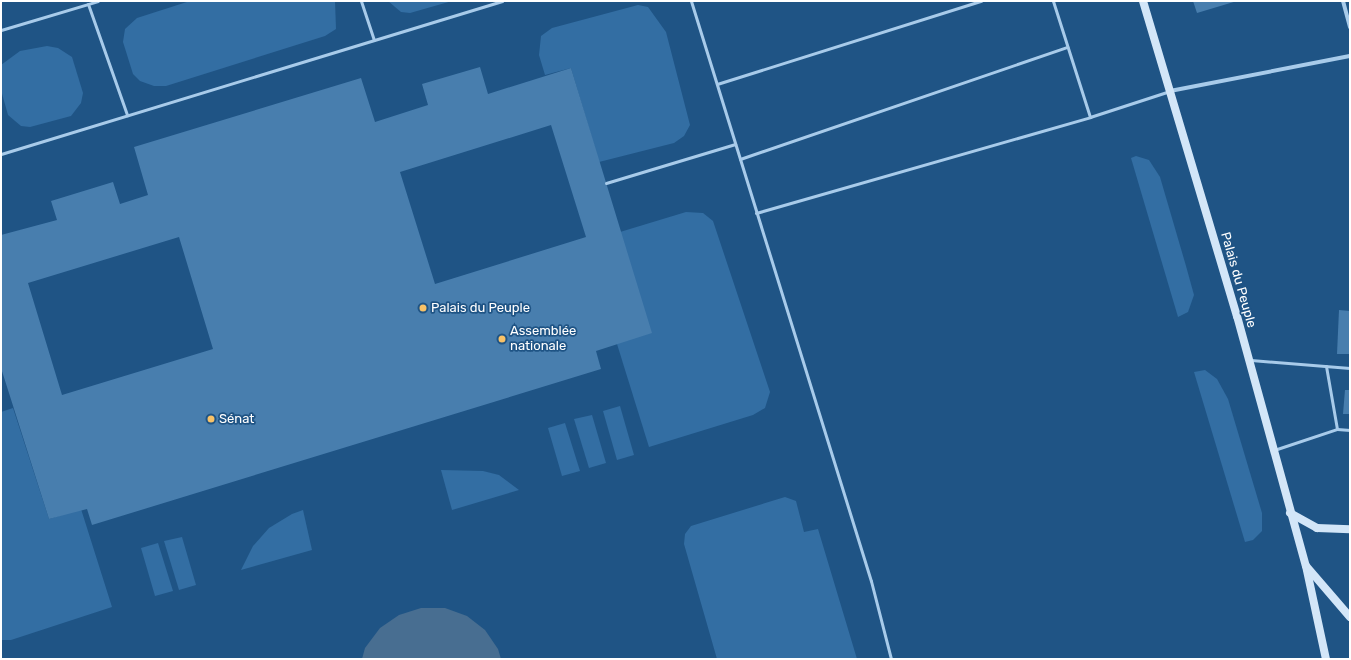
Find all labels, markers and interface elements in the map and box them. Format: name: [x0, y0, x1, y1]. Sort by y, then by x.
street label: Palais du Peuple: [1217, 230, 1259, 330]
place label: Palais du Peuple: [431, 300, 530, 316]
marker: Palais du Peuple: [418, 303, 428, 313]
place label: Assemblée nationale: [510, 324, 576, 355]
marker: Assemblée nationale: [497, 334, 507, 344]
place label: Sénat: [219, 411, 254, 427]
marker: Sénat: [206, 414, 216, 424]

